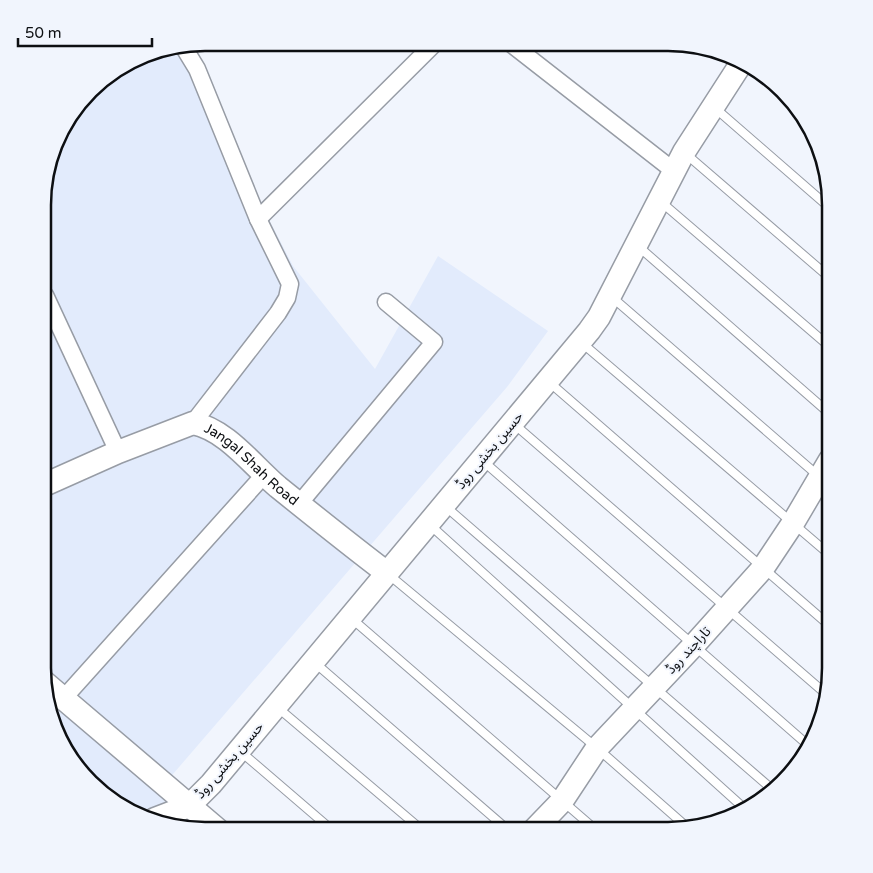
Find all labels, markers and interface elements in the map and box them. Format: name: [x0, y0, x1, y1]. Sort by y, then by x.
scale bar: [18, 15, 151, 47]
text: 50 m: [25, 24, 62, 42]
street label: حسین بخشی روڈ: [452, 408, 527, 492]
street label: Jangal Shah Road: [202, 420, 302, 509]
street label: تاراچند روڈ: [662, 623, 715, 678]
street label: حسین بخشی روڈ: [192, 719, 267, 802]

